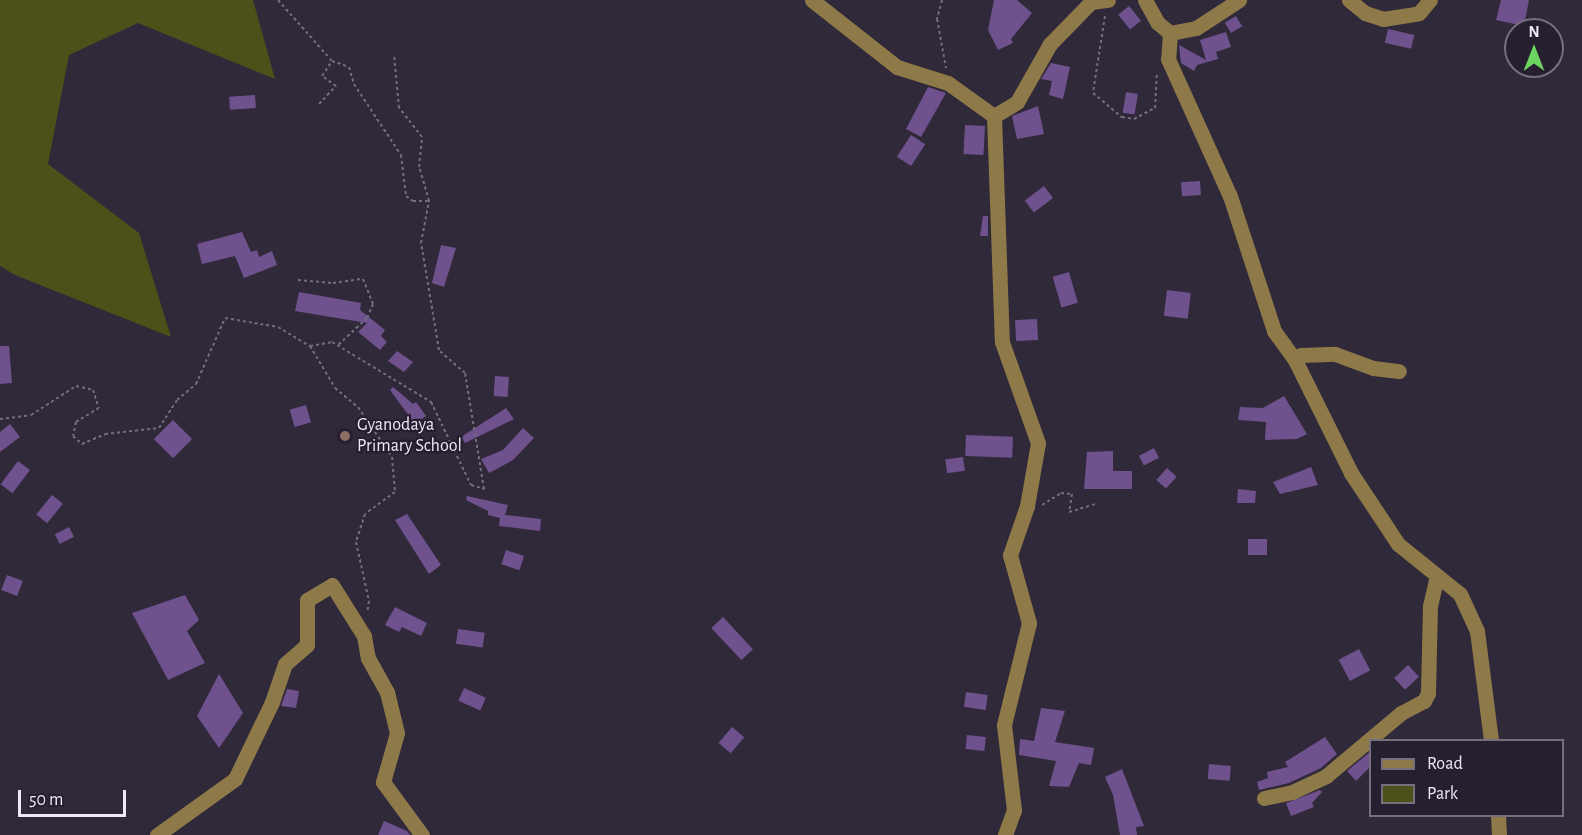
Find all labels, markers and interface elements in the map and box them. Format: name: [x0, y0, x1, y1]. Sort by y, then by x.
north arrow: [1504, 18, 1564, 78]
text: N: [1528, 24, 1540, 40]
place label: Gyanodaya Primary School: [357, 415, 462, 458]
marker: Gyanodaya Primary School: [338, 429, 352, 443]
legend: [1369, 739, 1564, 817]
text: Road: [1427, 755, 1463, 773]
scale bar: [21, 778, 129, 816]
text: Park: [1427, 785, 1458, 803]
text: 50 m: [29, 791, 63, 809]

